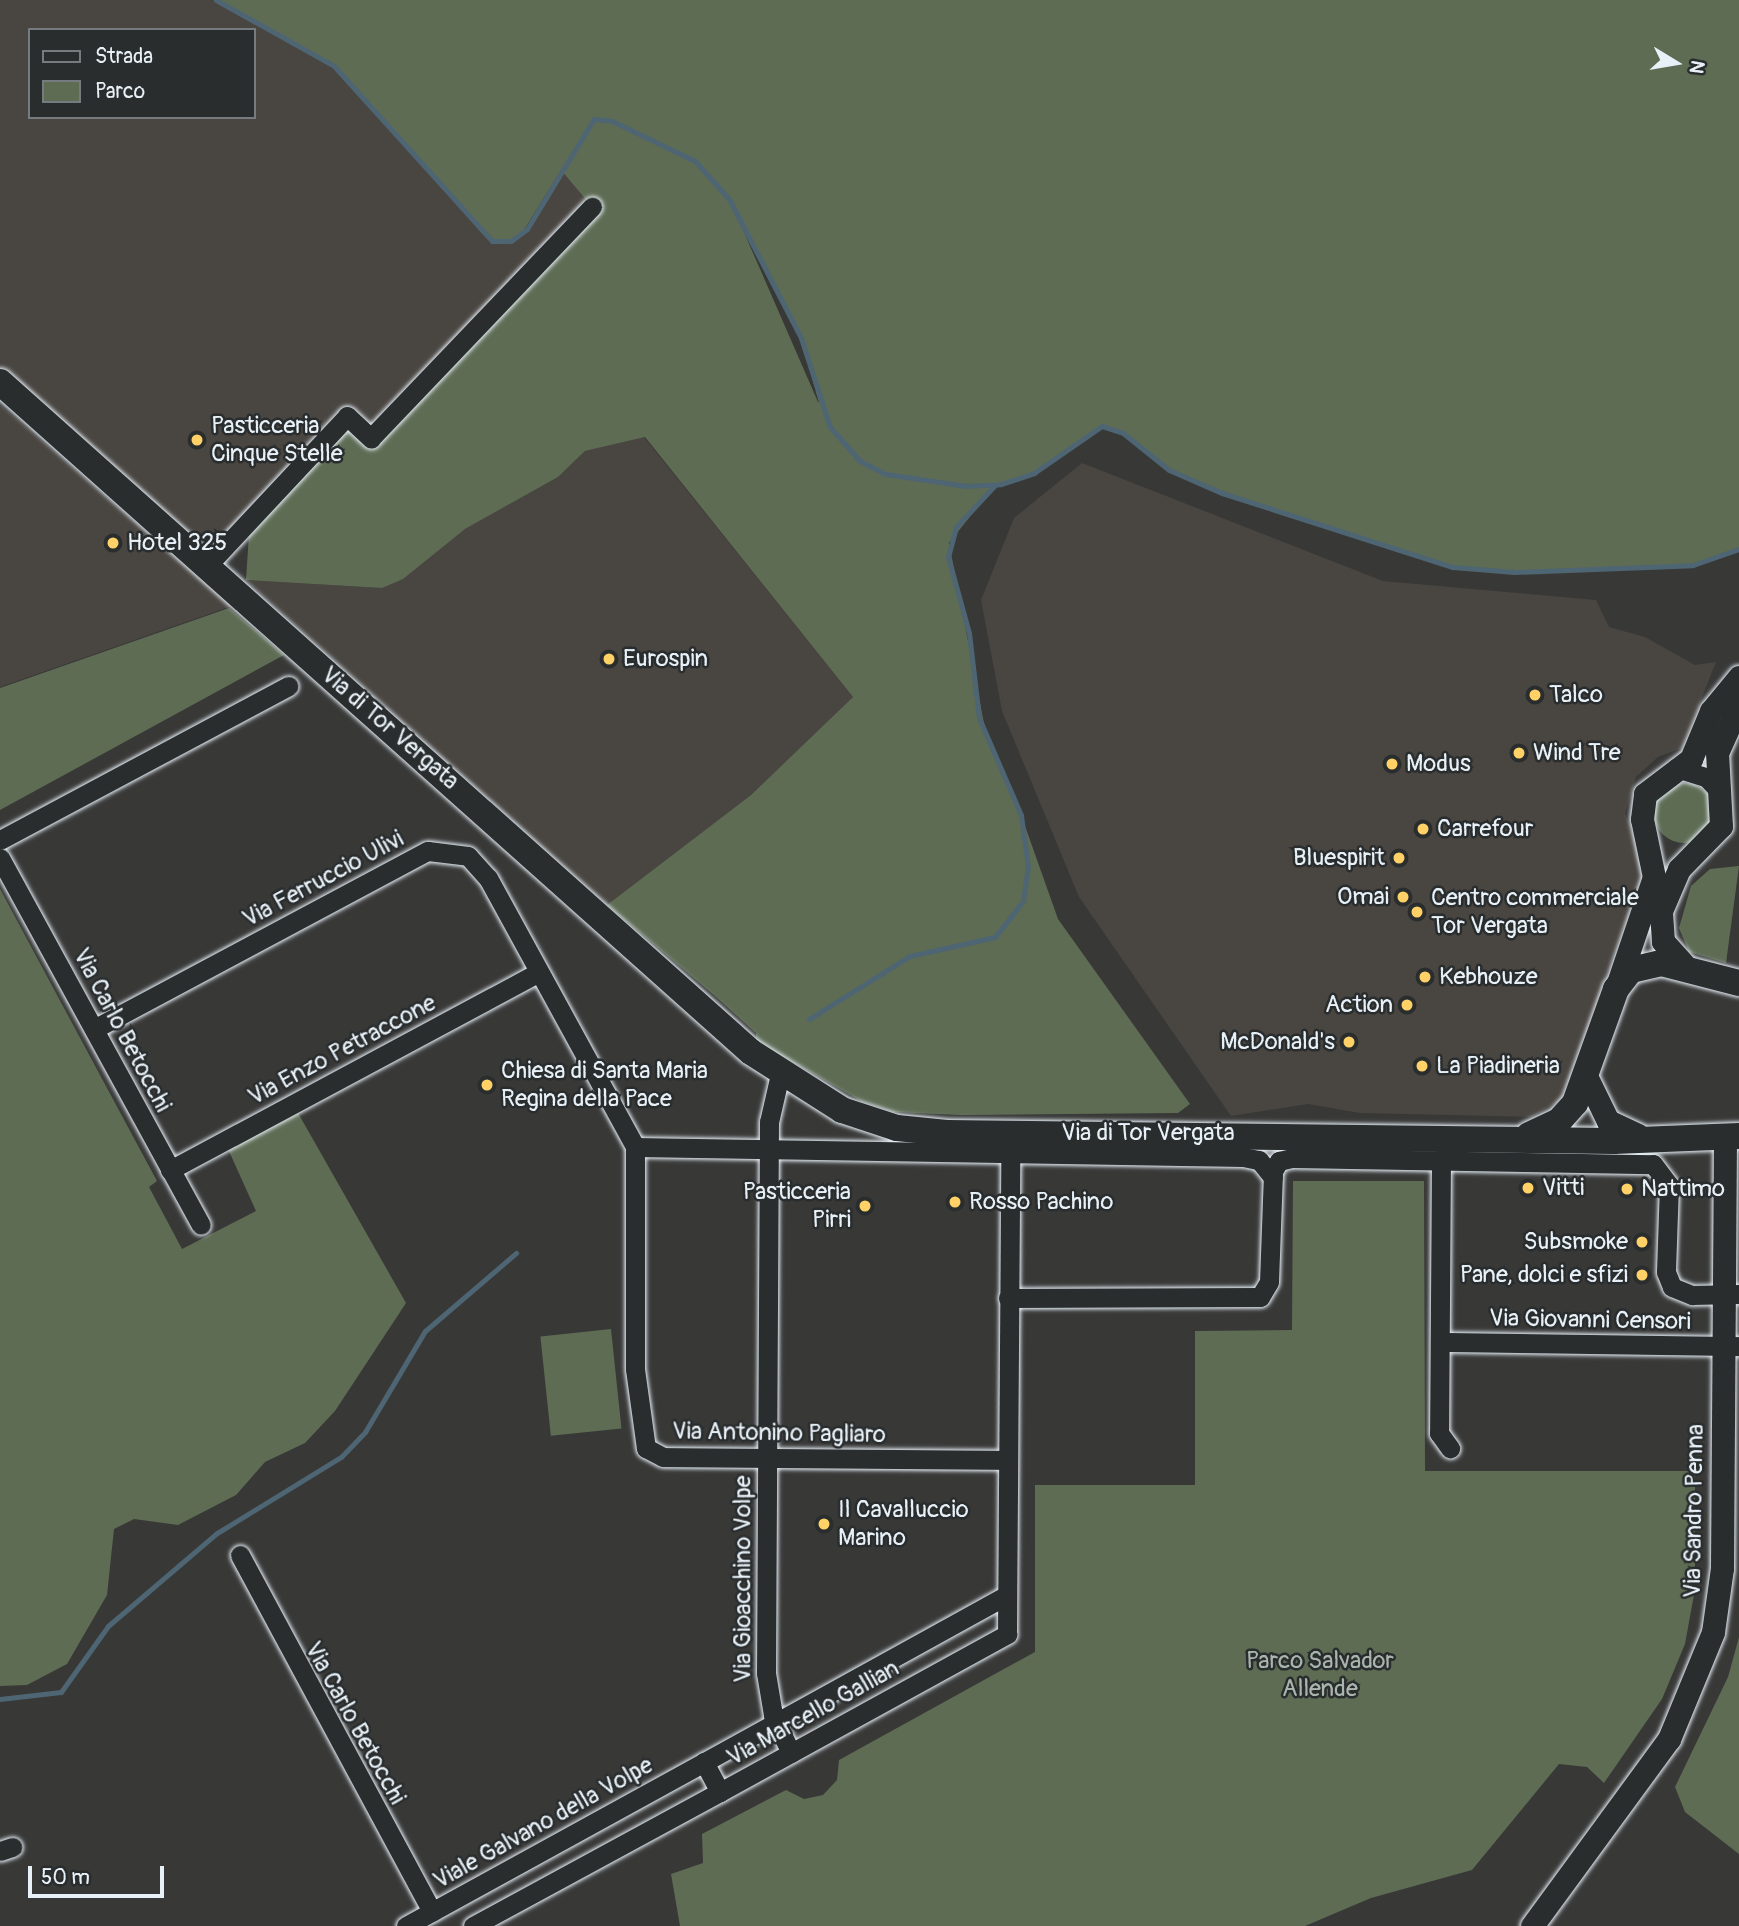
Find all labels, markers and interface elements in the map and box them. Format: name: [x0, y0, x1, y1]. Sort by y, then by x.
legend: [28, 28, 256, 119]
north arrow: [1641, 28, 1711, 98]
text: Strada: [95, 43, 153, 70]
text: N: [1684, 58, 1710, 76]
text: Parco: [95, 78, 145, 105]
place label: Pasticceria Cinque Stelle: [211, 412, 343, 468]
marker: Pasticceria Cinque Stelle: [189, 432, 205, 448]
place label: Hotel 325: [127, 529, 227, 557]
marker: Hotel 325: [105, 535, 121, 551]
place label: Eurospin: [623, 645, 708, 673]
marker: Eurospin: [601, 651, 617, 667]
street label: Via di Tor Vergata: [315, 660, 465, 796]
place label: Talco: [1549, 681, 1603, 709]
marker: Talco: [1527, 687, 1543, 703]
place label: Wind Tre: [1533, 739, 1621, 767]
marker: Wind Tre: [1511, 745, 1527, 761]
place label: Modus: [1406, 750, 1471, 778]
marker: Modus: [1384, 756, 1400, 772]
place label: Carrefour: [1437, 815, 1533, 843]
marker: Carrefour: [1415, 821, 1431, 837]
street label: Via Ferruccio Ulivi: [238, 824, 408, 934]
place label: Bluespirit: [1293, 844, 1385, 872]
marker: Bluespirit: [1391, 850, 1407, 866]
place label: Omai: [1337, 883, 1389, 911]
place label: Centro commerciale Tor Vergata: [1431, 884, 1639, 940]
marker: Omai: [1395, 889, 1411, 905]
marker: Centro commerciale Tor Vergata: [1409, 904, 1425, 920]
street label: Via Carlo Betocchi: [67, 943, 177, 1117]
place label: Kebhouze: [1439, 963, 1538, 991]
marker: Kebhouze: [1417, 969, 1433, 985]
street label: Via Enzo Petraccone: [243, 988, 441, 1112]
place label: Action: [1325, 991, 1393, 1019]
marker: Action: [1399, 997, 1415, 1013]
place label: McDonald's: [1220, 1028, 1335, 1056]
marker: McDonald's: [1341, 1034, 1357, 1050]
place label: La Piadineria: [1436, 1052, 1560, 1080]
place label: Chiesa di Santa Maria Regina della Pace: [501, 1057, 708, 1113]
marker: La Piadineria: [1414, 1058, 1430, 1074]
marker: Chiesa di Santa Maria Regina della Pace: [479, 1077, 495, 1093]
street label: Via di Tor Vergata: [1061, 1119, 1235, 1147]
place label: Vitti: [1542, 1174, 1584, 1202]
place label: Nattimo: [1641, 1175, 1725, 1203]
place label: Pasticceria Pirri: [743, 1178, 851, 1234]
marker: Vitti: [1520, 1180, 1536, 1196]
marker: Nattimo: [1619, 1181, 1635, 1197]
place label: Rosso Pachino: [969, 1188, 1113, 1216]
marker: Rosso Pachino: [947, 1194, 963, 1210]
marker: Pasticceria Pirri: [857, 1198, 873, 1214]
place label: Subsmoke: [1523, 1228, 1628, 1256]
marker: Subsmoke: [1634, 1234, 1650, 1250]
place label: Pane, dolci e sfizi: [1460, 1261, 1628, 1289]
marker: Pane, dolci e sfizi: [1634, 1267, 1650, 1283]
street label: Via Giovanni Censori: [1489, 1304, 1691, 1336]
street label: Via Antonino Pagliaro: [672, 1417, 886, 1449]
street label: Via Sandro Penna: [1678, 1424, 1710, 1598]
street label: Via Gioacchino Volpe: [729, 1475, 757, 1683]
place label: Il Cavalluccio Marino: [838, 1496, 969, 1552]
marker: Il Cavalluccio Marino: [816, 1516, 832, 1532]
street label: Via Carlo Betocchi: [298, 1637, 412, 1809]
park label: Parco Salvador Allende: [1246, 1647, 1394, 1703]
street label: Via Marcello Gallian: [722, 1654, 904, 1772]
street label: Viale Galvano della Volpe: [428, 1751, 658, 1895]
scale bar: [32, 1853, 168, 1897]
text: 50 m: [41, 1864, 90, 1891]

